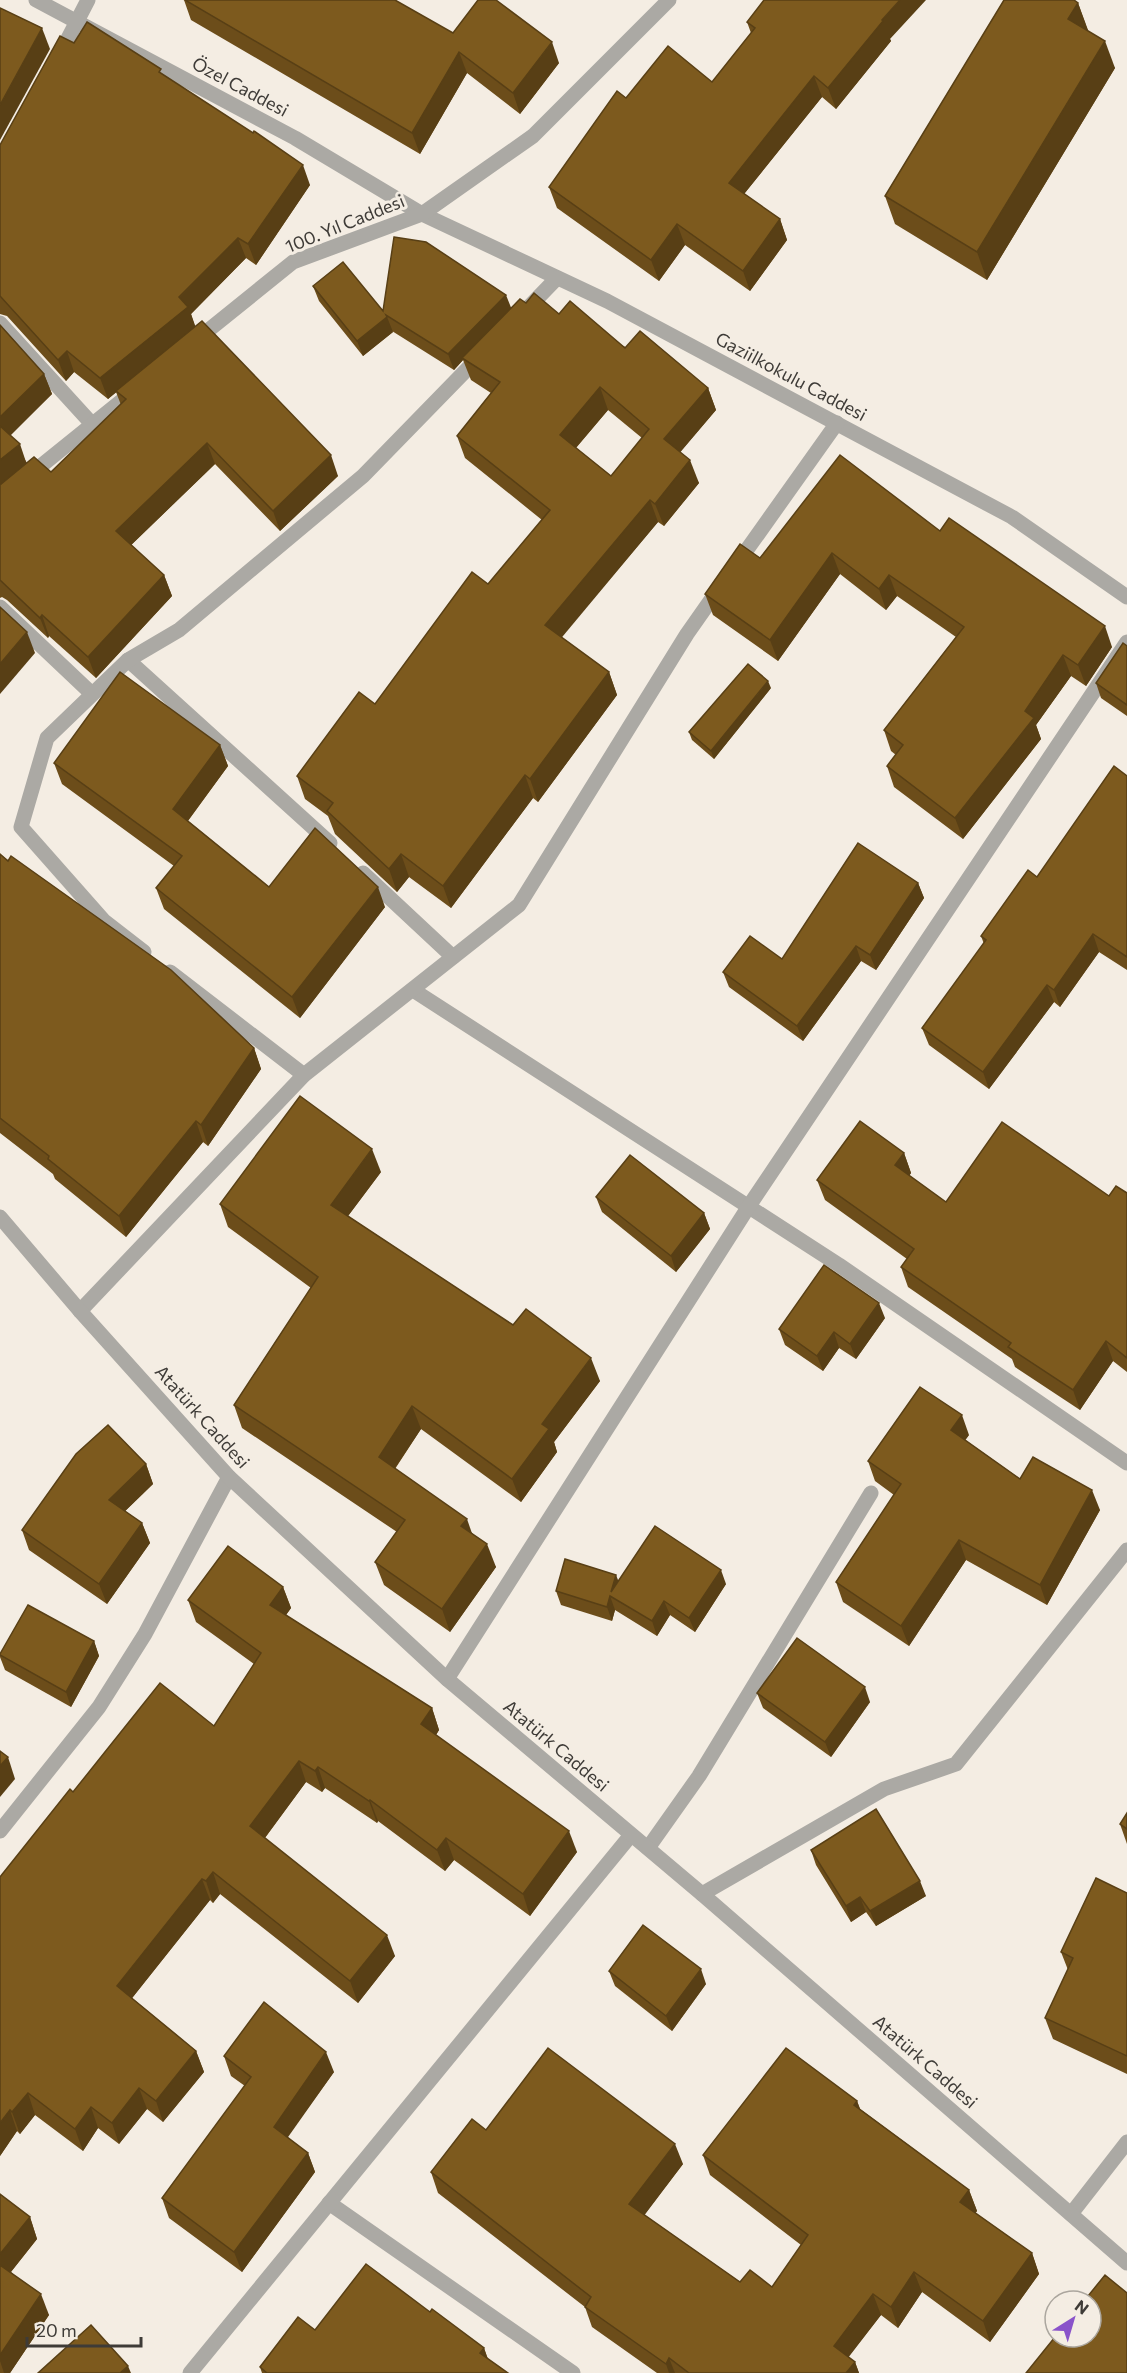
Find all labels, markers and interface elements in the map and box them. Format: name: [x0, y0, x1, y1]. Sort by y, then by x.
street label: Özel Caddesi: [189, 52, 292, 121]
street label: 100. Yıl Caddesi: [282, 189, 407, 257]
street label: Gaziilkokulu Caddesi: [712, 327, 871, 425]
street label: Atatürk Caddesi: [151, 1360, 255, 1472]
street label: Atatürk Caddesi: [499, 1695, 614, 1796]
street label: Atatürk Caddesi: [869, 2010, 982, 2113]
north arrow: [1043, 2289, 1103, 2349]
text: N: [1072, 2295, 1093, 2318]
scale bar: [27, 2310, 141, 2348]
text: 20 m: [36, 2319, 77, 2341]

